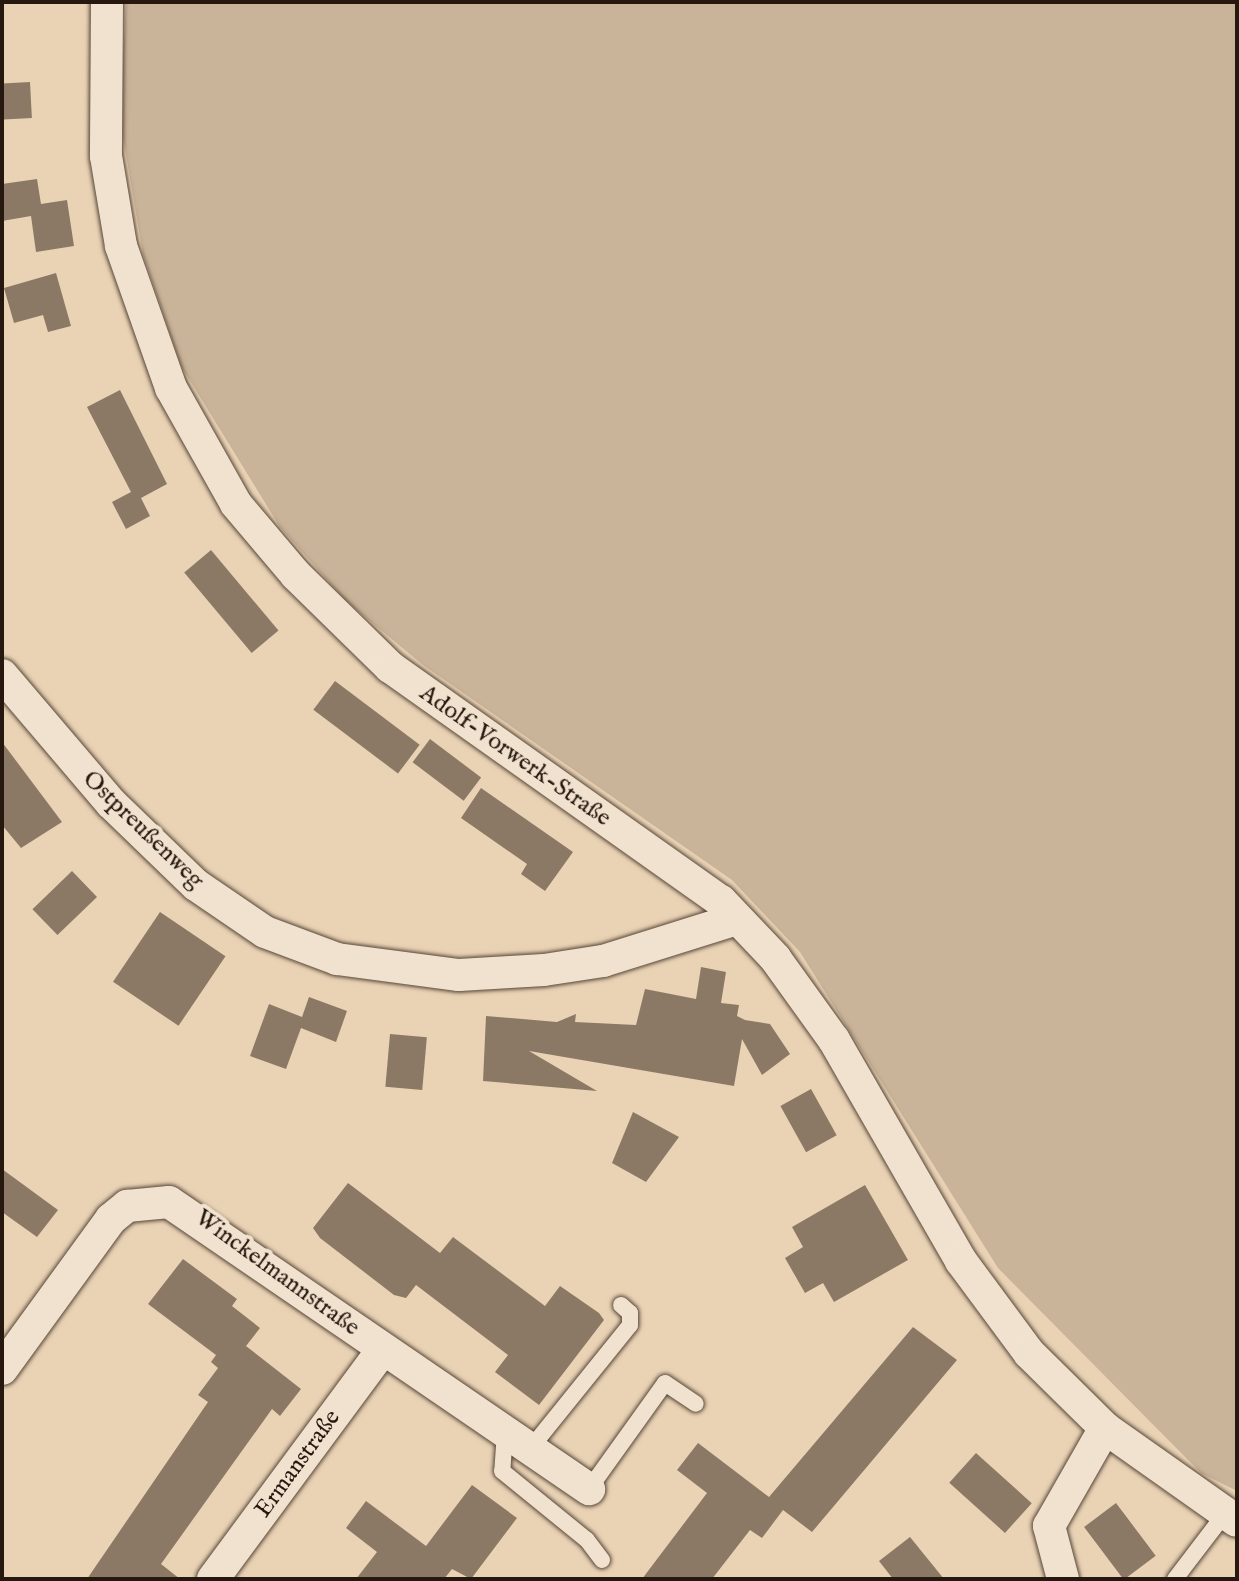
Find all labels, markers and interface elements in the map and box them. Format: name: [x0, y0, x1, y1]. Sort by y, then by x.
street label: Adolf-Vorwerk-Straße: [414, 679, 616, 833]
street label: Ostpreußenweg: [76, 765, 210, 895]
street label: Winckelmannstraße: [189, 1204, 365, 1342]
street label: Ermanstraße: [249, 1404, 347, 1524]

